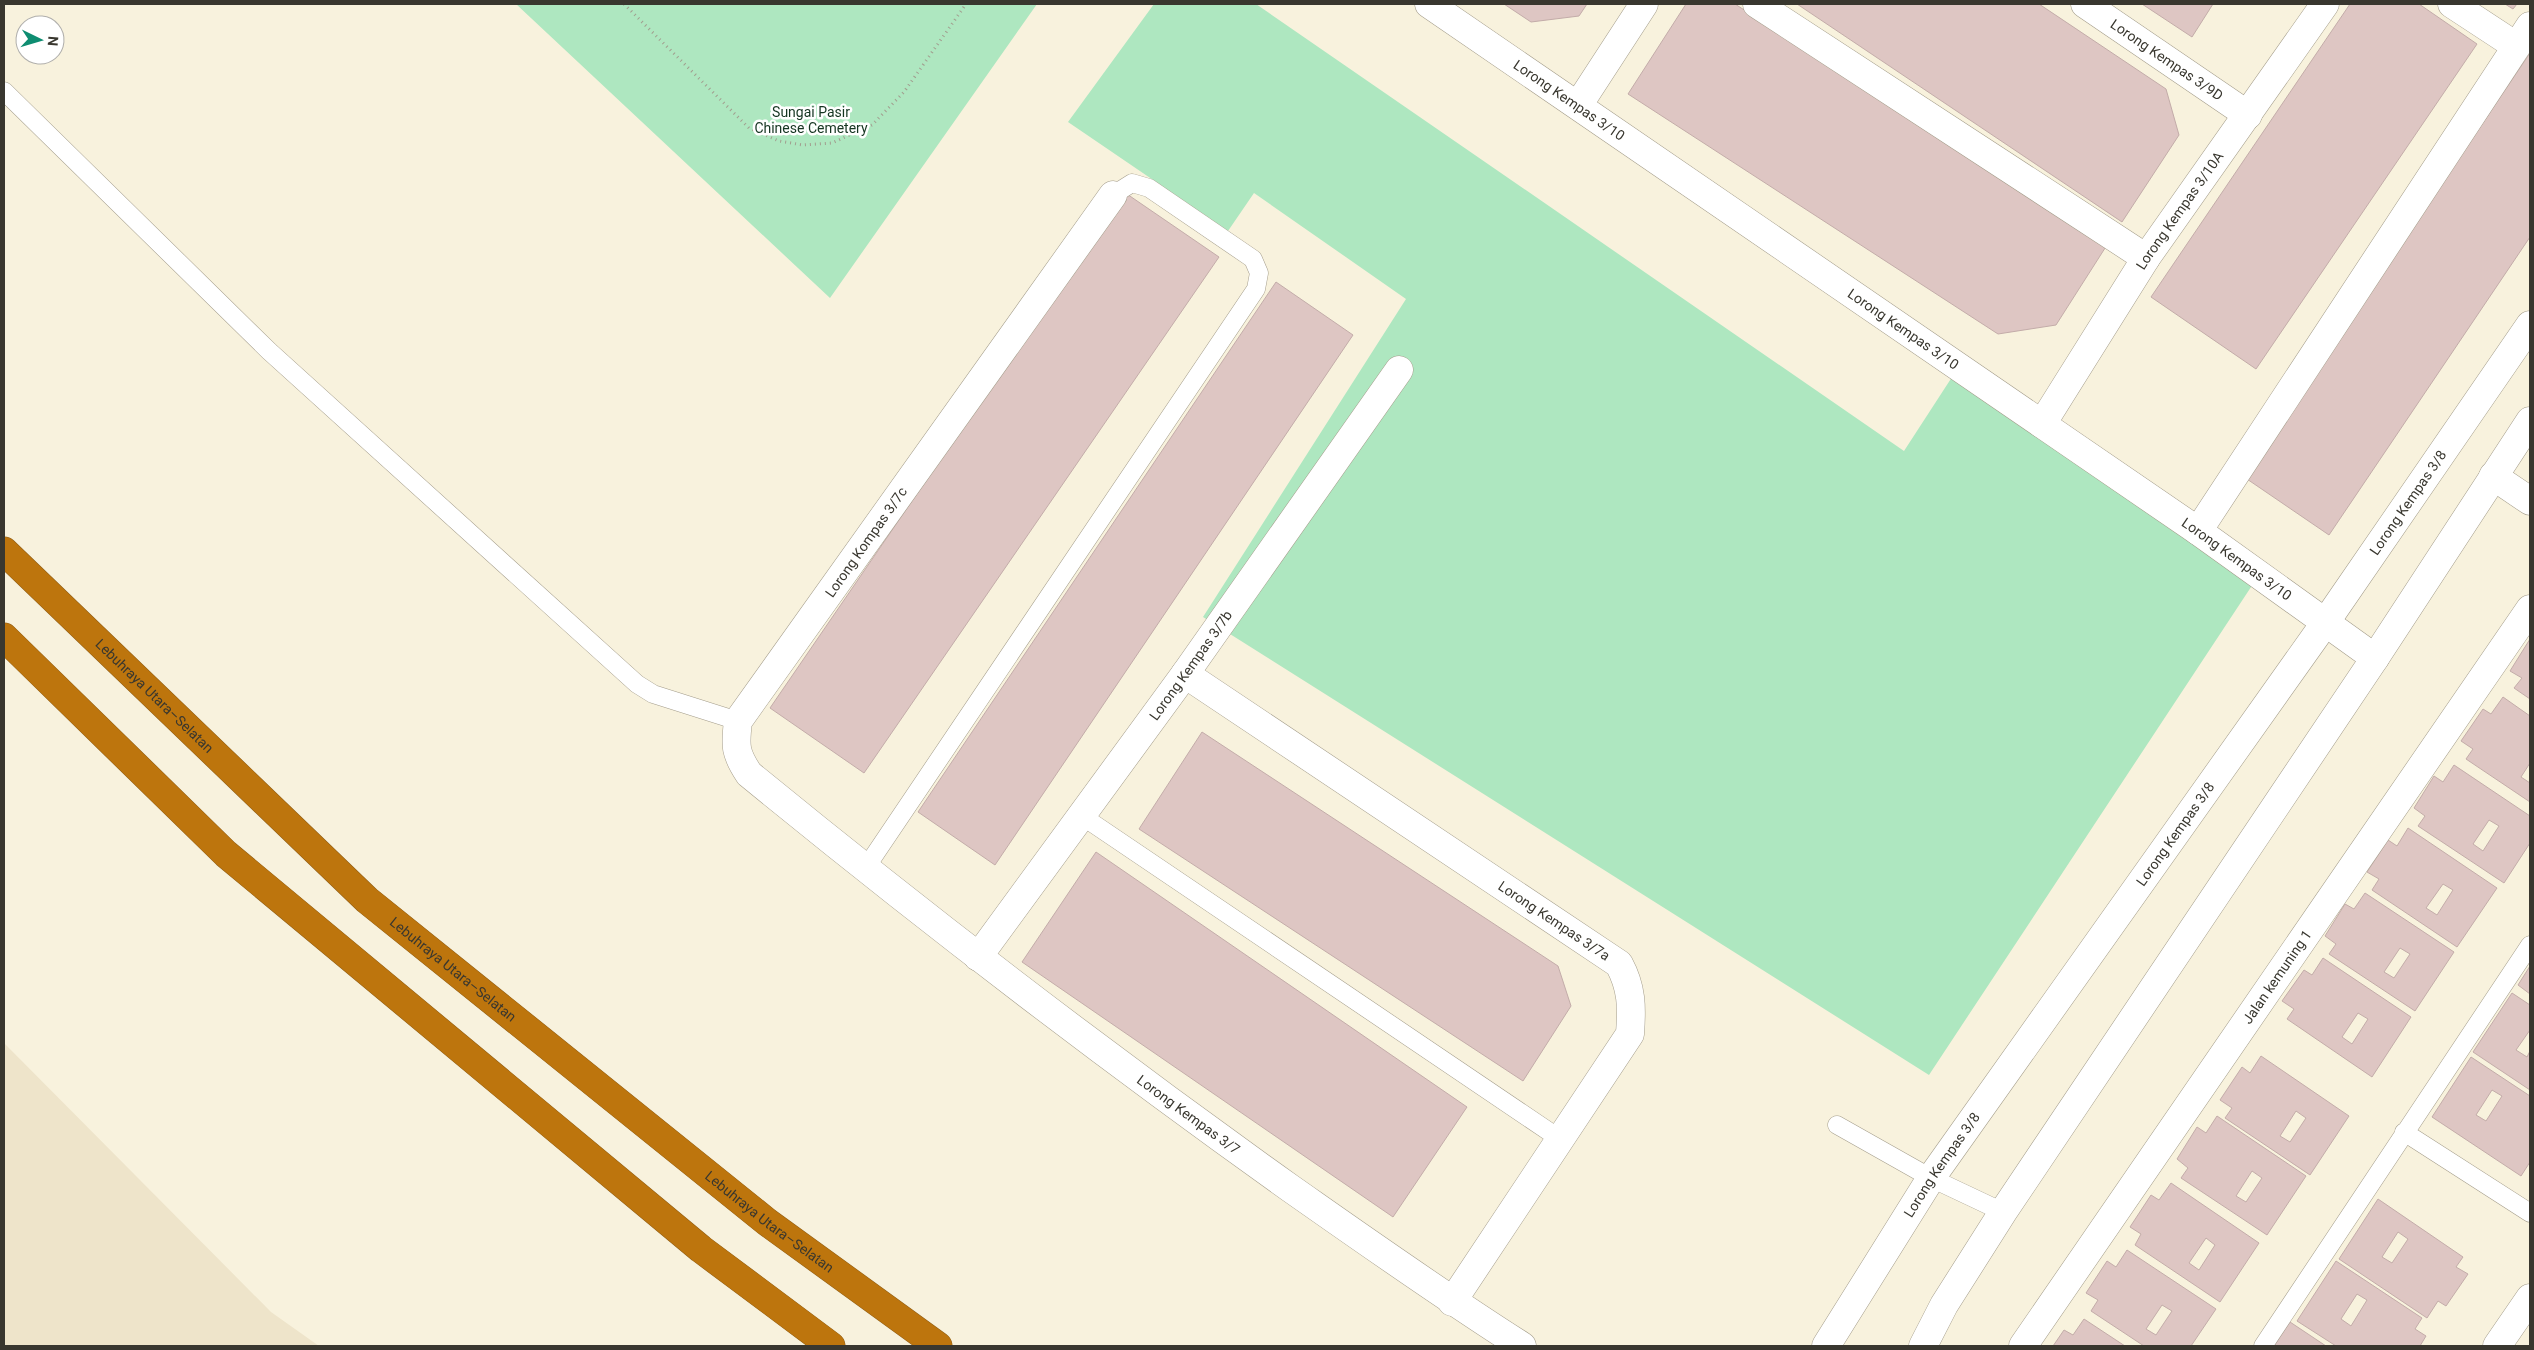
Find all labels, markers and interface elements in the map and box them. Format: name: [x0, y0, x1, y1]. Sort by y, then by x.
north arrow: [15, 15, 65, 65]
street label: Lorong Kempas 3/9D: [2108, 16, 2226, 104]
text: N: [45, 36, 61, 47]
street label: Lorong Kempas 3/10: [1511, 56, 1628, 144]
park label: Sungai Pasir Chinese Cemetery: [754, 104, 868, 136]
street label: Lorong Kempas 3/10A: [2133, 149, 2226, 272]
street label: Lorong Kempas 3/10: [1845, 285, 1962, 373]
street label: Lorong Kempas 3/8: [2366, 447, 2449, 558]
street label: Lorong Kompas 3/7c: [822, 484, 910, 600]
street label: Lorong Kempas 3/10: [2179, 514, 2295, 604]
street label: Lorong Kempas 3/7b: [1146, 607, 1235, 723]
street label: Lebuhraya Utara–Selatan: [92, 636, 217, 756]
street label: Lorong Kempas 3/8: [2133, 779, 2218, 889]
street label: Lorong Kempas 3/7a: [1495, 878, 1613, 964]
street label: Lebuhraya Utara–Selatan: [387, 914, 519, 1025]
street label: Jalan kemuning 1: [2239, 927, 2315, 1027]
street label: Lorong Kempas 3/7: [1134, 1072, 1243, 1157]
street label: Lorong Kempas 3/8: [1900, 1109, 1983, 1220]
street label: Lebuhraya Utara–Selatan: [702, 1168, 837, 1276]

